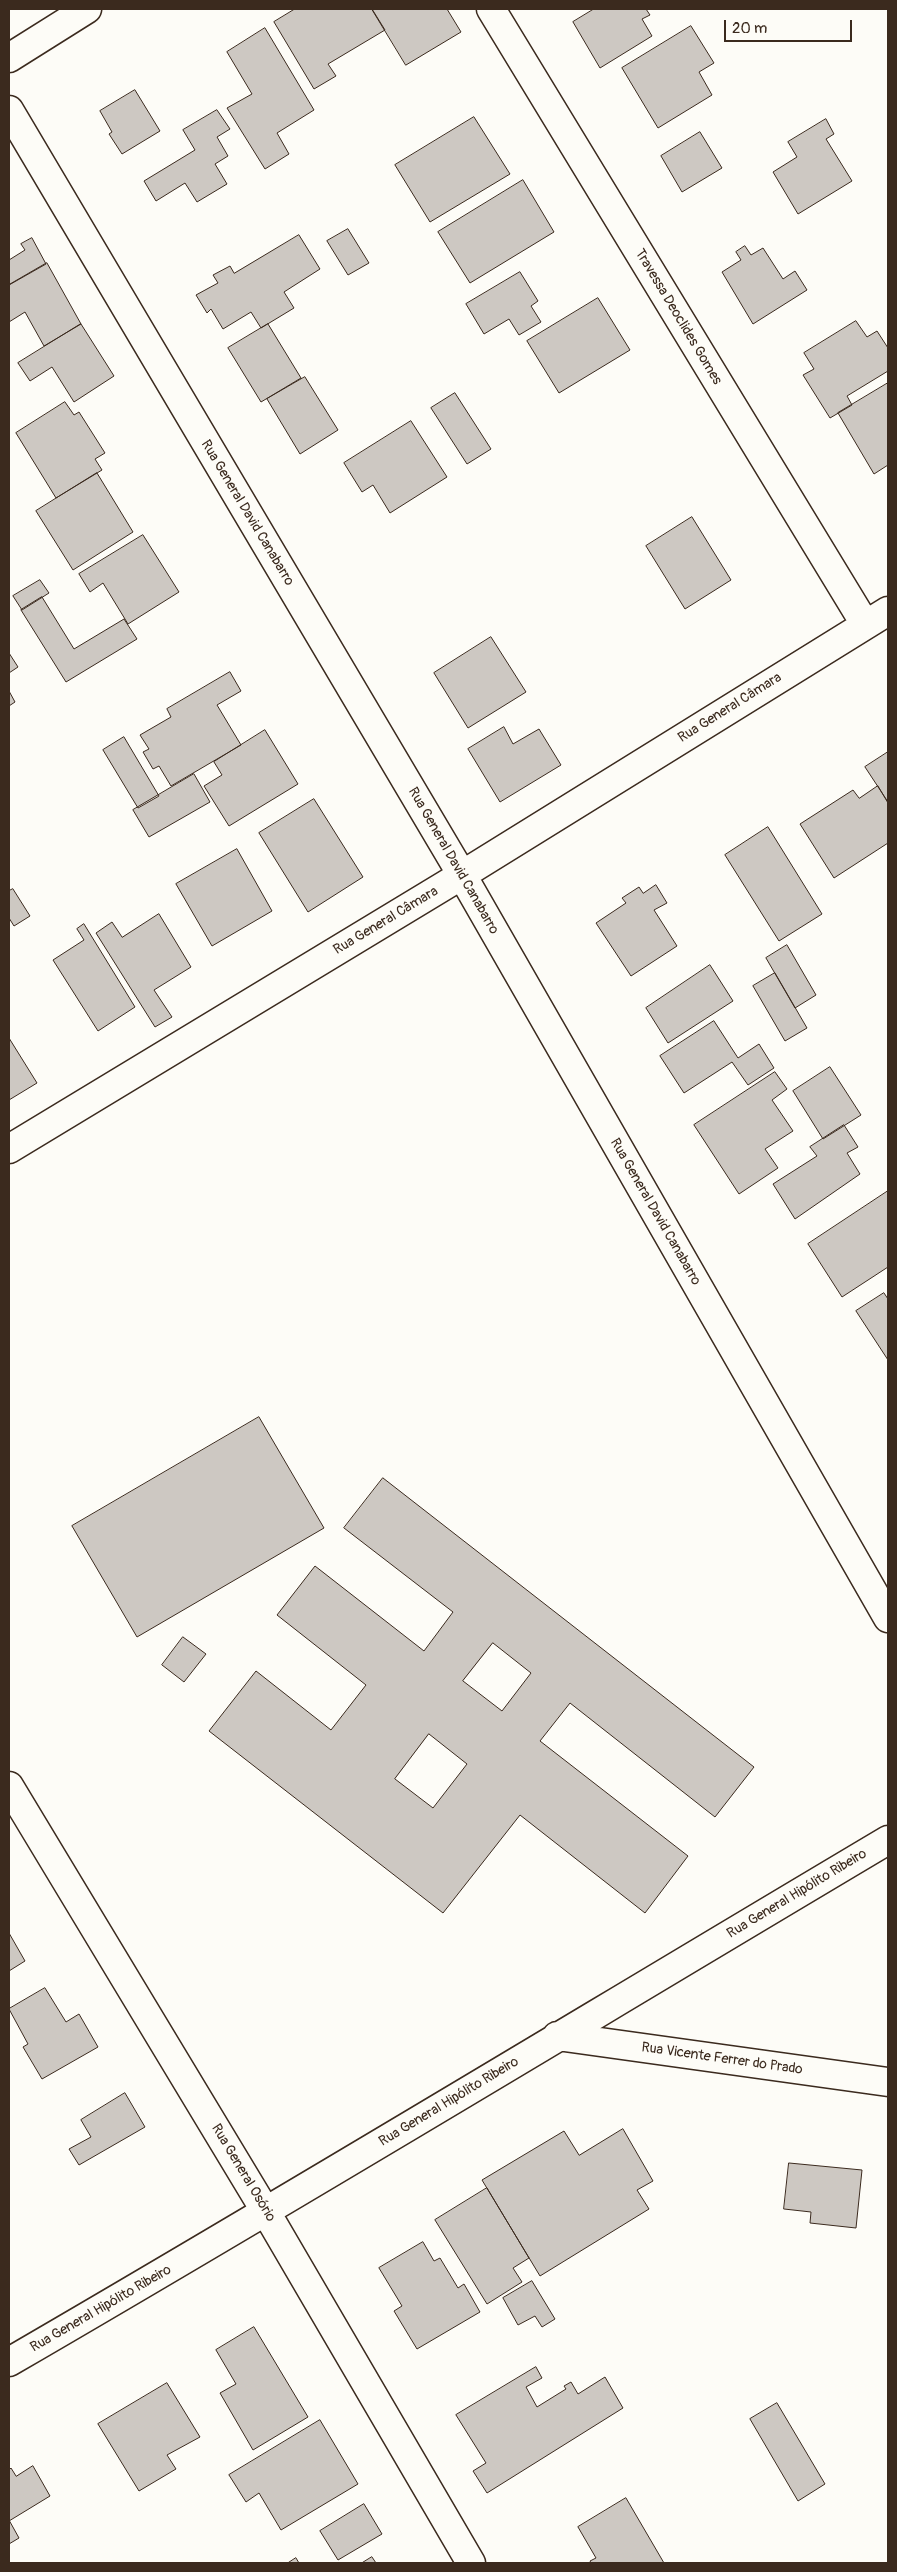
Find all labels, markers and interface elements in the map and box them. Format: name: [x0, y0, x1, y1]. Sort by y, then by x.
scale bar: [727, 10, 854, 42]
text: 20 m: [732, 19, 767, 38]
street label: Travessa Deoclides Gomes: [631, 246, 725, 388]
street label: Rua General David Canabarro: [197, 437, 297, 589]
street label: Rua General Câmara: [675, 669, 785, 747]
street label: Rua General David Canabarro: [404, 784, 502, 938]
street label: Rua General Câmara: [331, 883, 441, 959]
street label: Rua General David Canabarro: [606, 1135, 704, 1289]
street label: Rua General Hipólito Ribeiro: [724, 1846, 870, 1942]
street label: Rua Vicente Ferrer do Prado: [640, 2039, 804, 2079]
street label: Rua General Hipólito Ribeiro: [376, 2054, 522, 2150]
street label: Rua General Osório: [207, 2121, 279, 2225]
street label: Rua General Hipólito Ribeiro: [27, 2262, 175, 2356]

